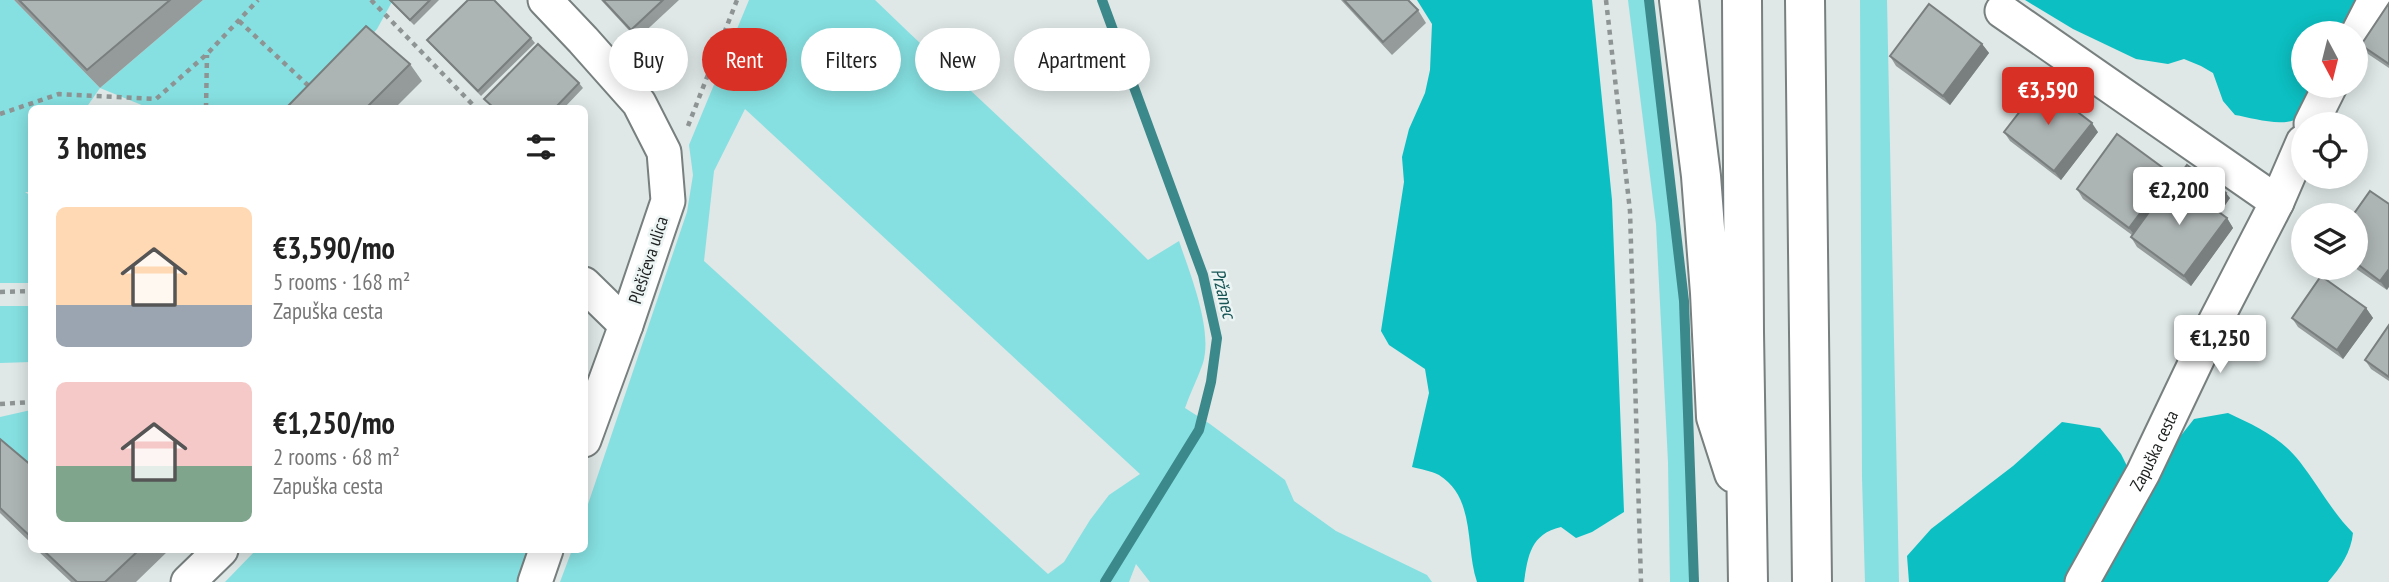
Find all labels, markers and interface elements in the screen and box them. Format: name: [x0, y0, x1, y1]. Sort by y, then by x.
north arrow: [2291, 21, 2368, 98]
map controls: [2291, 21, 2368, 280]
chip: Buy: [609, 28, 688, 91]
chip: Rent: [702, 28, 787, 91]
chip: Filters: [801, 28, 901, 91]
chip: New: [915, 28, 1000, 91]
chip: Apartment: [1014, 28, 1150, 91]
pin: €3,590: [1991, 68, 2105, 127]
text: €3,590: [2018, 75, 2078, 104]
button: locate: [2291, 112, 2368, 189]
text: 3 homes: [56, 128, 147, 167]
icon: filters: [522, 128, 560, 166]
pin: €2,200: [2122, 168, 2236, 227]
text: €2,200: [2149, 175, 2209, 204]
button: layers: [2291, 203, 2368, 280]
street label: Plešičeva ulica: [623, 213, 673, 307]
text: €3,590/mo: [273, 228, 395, 267]
icon: home: [112, 235, 196, 319]
water label: Pržanec: [1206, 266, 1242, 323]
text: 5 rooms · 168 m²: [273, 267, 410, 296]
text: Zapuška cesta: [273, 296, 383, 325]
pin: €1,250: [2163, 316, 2277, 375]
text: €1,250: [2190, 323, 2250, 352]
text: €1,250/mo: [273, 403, 395, 442]
street label: Zapuška cesta: [2124, 406, 2183, 494]
icon: home: [112, 410, 196, 494]
text: 2 rooms · 68 m²: [273, 442, 400, 471]
text: Zapuška cesta: [273, 471, 383, 500]

